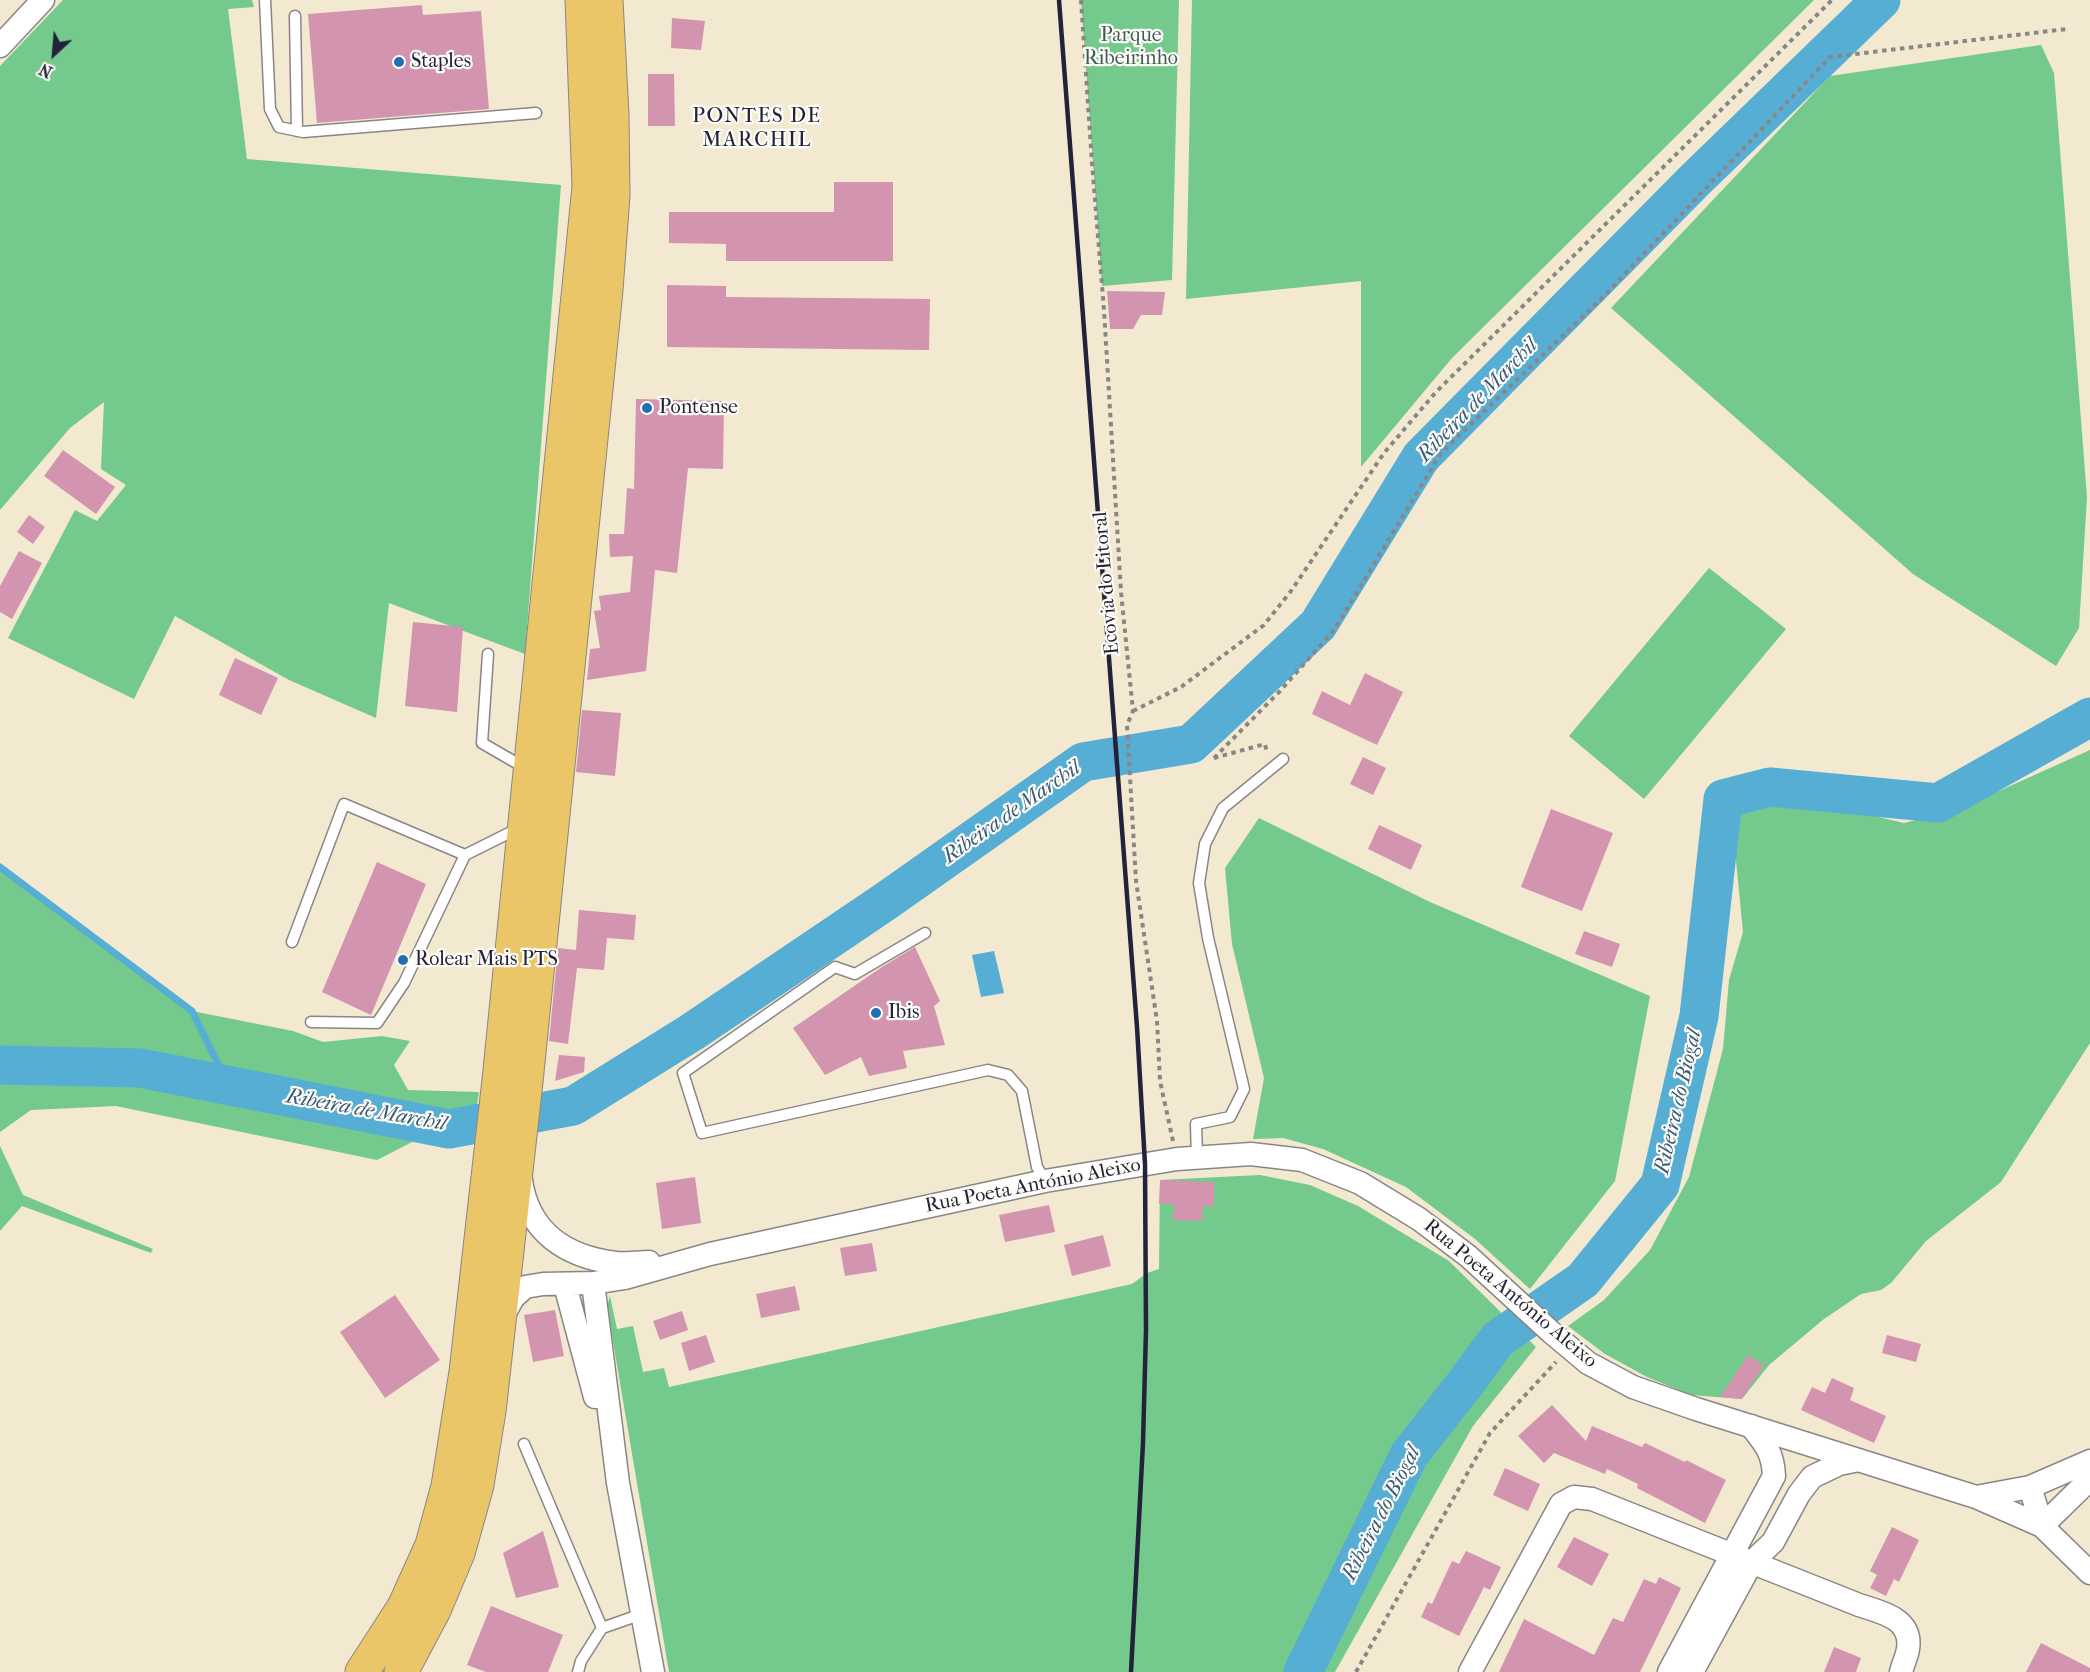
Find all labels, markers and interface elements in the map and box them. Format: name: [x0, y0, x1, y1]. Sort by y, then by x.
north arrow: [24, 24, 84, 84]
park label: Parque Ribeirinho: [1084, 24, 1178, 71]
place label: Staples: [411, 50, 471, 74]
marker: Staples: [392, 55, 406, 69]
text: N: [36, 59, 56, 82]
district label: PONTES DE MARCHIL: [692, 104, 822, 154]
water label: Ribeira de Marchil: [1413, 334, 1543, 468]
place label: Pontense: [659, 396, 738, 420]
marker: Pontense: [640, 401, 654, 415]
street label: Ecovia do Litoral: [1089, 510, 1125, 656]
water label: Ribeira de Marchil: [938, 756, 1086, 870]
place label: Rolear Mais PTS: [415, 948, 558, 972]
marker: Rolear Mais PTS: [396, 953, 410, 967]
place label: Ibis: [888, 1001, 919, 1025]
marker: Ibis: [869, 1006, 883, 1020]
water label: Ribeira do Biogal: [1650, 1028, 1708, 1176]
water label: Ribeira de Marchil: [284, 1085, 448, 1137]
street label: Rua Poeta António Aleixo: [923, 1153, 1143, 1219]
street label: Rua Poeta António Aleixo: [1418, 1214, 1602, 1374]
water label: Ribeira do Biogal: [1337, 1443, 1427, 1585]

